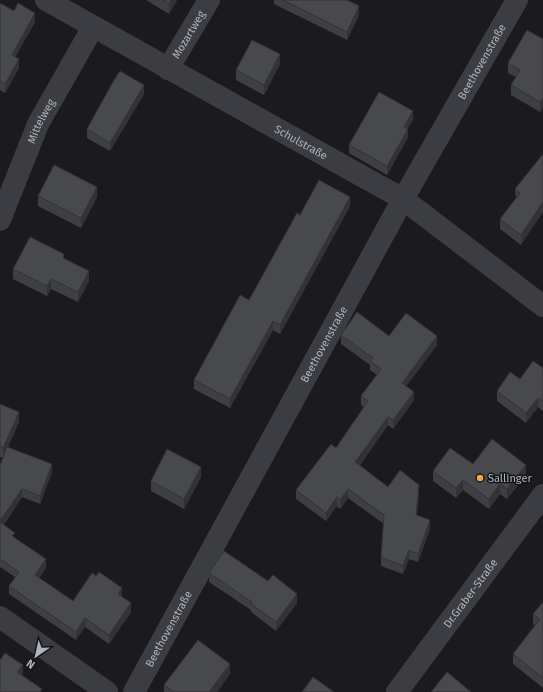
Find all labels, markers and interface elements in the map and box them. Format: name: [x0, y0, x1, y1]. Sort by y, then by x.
street label: Mozartweg: [169, 8, 208, 61]
street label: Beethovenstraße: [455, 22, 508, 102]
street label: Mittelweg: [24, 96, 58, 145]
street label: Schulstraße: [272, 122, 330, 162]
street label: Beethovenstraße: [298, 304, 350, 385]
place label: Sallinger: [488, 472, 532, 485]
marker: Sallinger: [475, 473, 485, 483]
street label: Dr.Graber-Straße: [440, 556, 500, 630]
street label: Beethovenstraße: [142, 588, 195, 669]
north arrow: [16, 636, 56, 676]
text: N: [24, 656, 37, 671]

